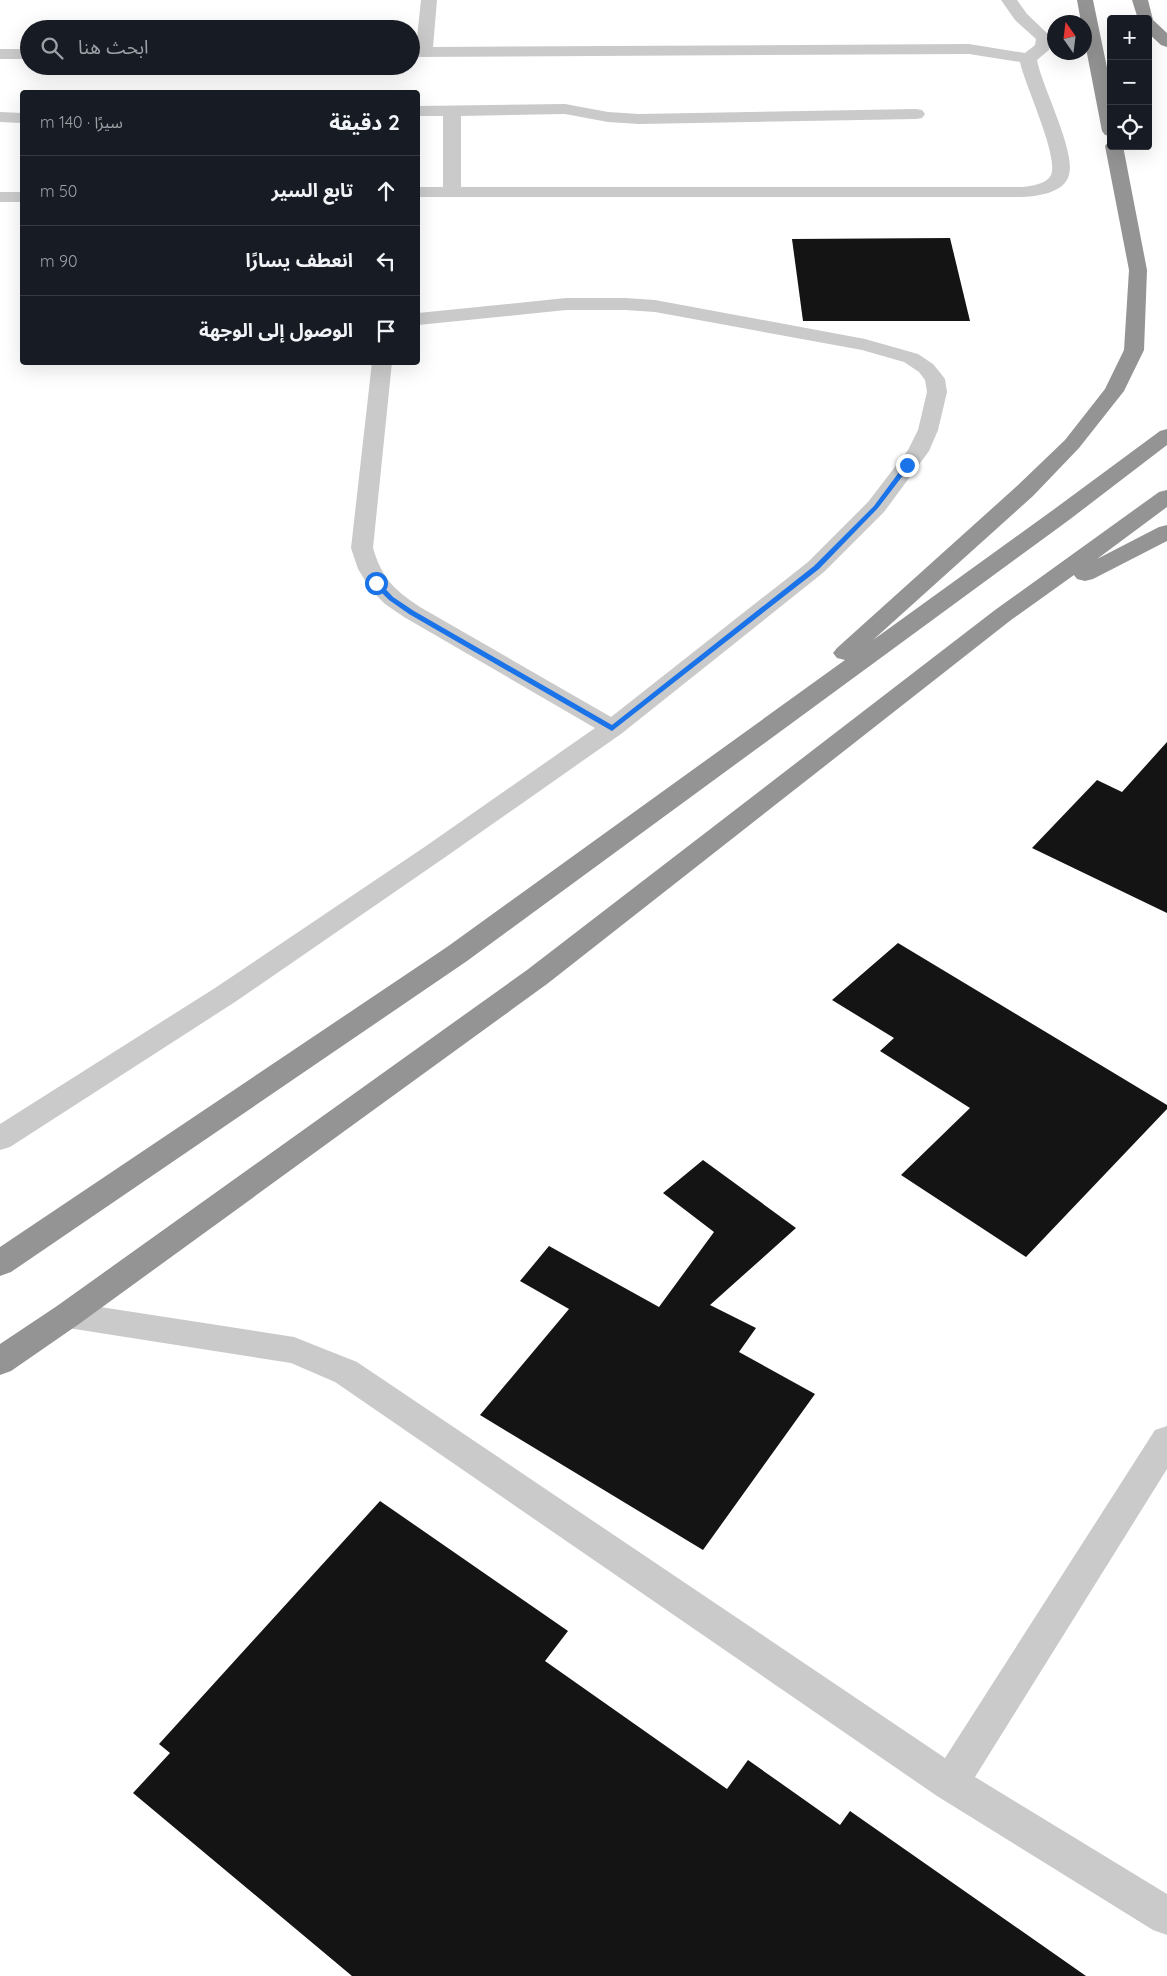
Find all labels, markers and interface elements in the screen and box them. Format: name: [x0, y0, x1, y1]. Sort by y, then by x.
north arrow: [1047, 15, 1092, 60]
map controls: [1107, 15, 1152, 150]
button: +: [1107, 15, 1152, 60]
search box: [20, 20, 420, 75]
icon: search: [38, 34, 66, 62]
text: ابحث هنا: [78, 35, 149, 59]
button: −: [1107, 60, 1152, 105]
button: locate: [1107, 105, 1152, 150]
text: 2 دقيقة: [329, 109, 400, 135]
text: سيرًا · 140 m: [40, 112, 123, 132]
icon: ahead: [372, 177, 400, 205]
text: تابع السير: [271, 178, 353, 202]
text: 50 m: [40, 181, 77, 201]
icon: left: [372, 247, 400, 275]
text: انعطف يسارًا: [246, 248, 353, 272]
text: 90 m: [40, 251, 77, 271]
icon: arrive: [372, 317, 400, 345]
text: الوصول إلى الوجهة: [199, 318, 353, 342]
route end: [896, 454, 919, 477]
route start: [365, 572, 388, 595]

